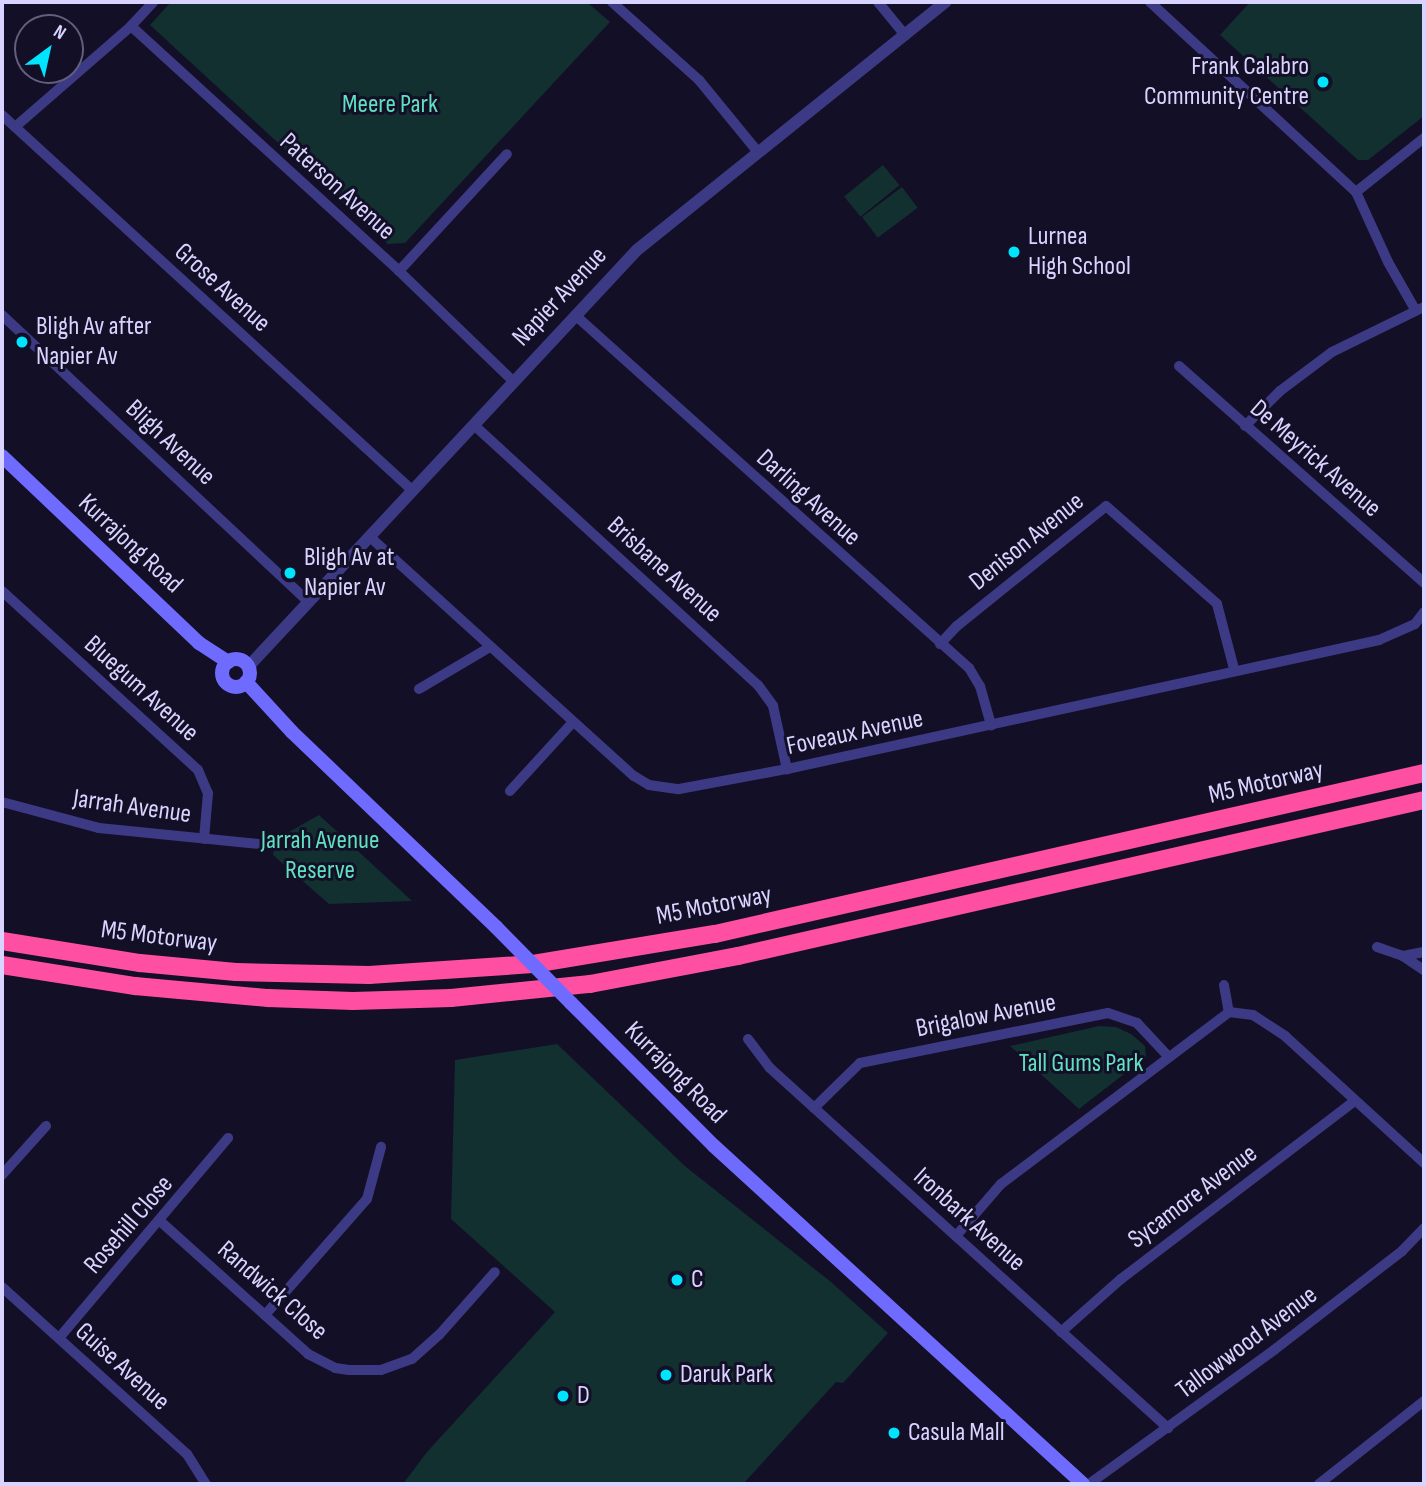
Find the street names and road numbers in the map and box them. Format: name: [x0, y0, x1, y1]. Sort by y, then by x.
street label: Paterson Avenue: [273, 127, 401, 247]
street label: Grose Avenue: [168, 237, 276, 339]
street label: Napier Avenue: [506, 241, 614, 353]
street label: Bligh Avenue: [119, 394, 221, 492]
street label: De Meyrick Avenue: [1243, 394, 1387, 524]
street label: Darling Avenue: [749, 443, 867, 553]
street label: Denison Avenue: [963, 486, 1091, 598]
street label: Kurrajong Road: [71, 488, 189, 600]
street label: Brisbane Avenue: [600, 510, 728, 630]
street label: Bluegum Avenue: [77, 629, 205, 749]
street label: Foveaux Avenue: [784, 703, 926, 763]
street label: M5 Motorway: [1206, 755, 1326, 811]
street label: Jarrah Avenue: [71, 783, 193, 831]
street label: M5 Motorway: [654, 880, 774, 932]
street label: M5 Motorway: [99, 914, 219, 960]
street label: Brigalow Avenue: [913, 987, 1059, 1045]
street label: Kurrajong Road: [618, 1016, 732, 1130]
street label: Sycamore Avenue: [1122, 1138, 1264, 1256]
street label: Ironbark Avenue: [907, 1162, 1031, 1278]
street label: Rosehill Close: [78, 1169, 180, 1281]
street label: Randwick Close: [211, 1235, 333, 1347]
street label: Tallowwood Avenue: [1170, 1280, 1324, 1406]
street label: Guise Avenue: [68, 1317, 176, 1417]

